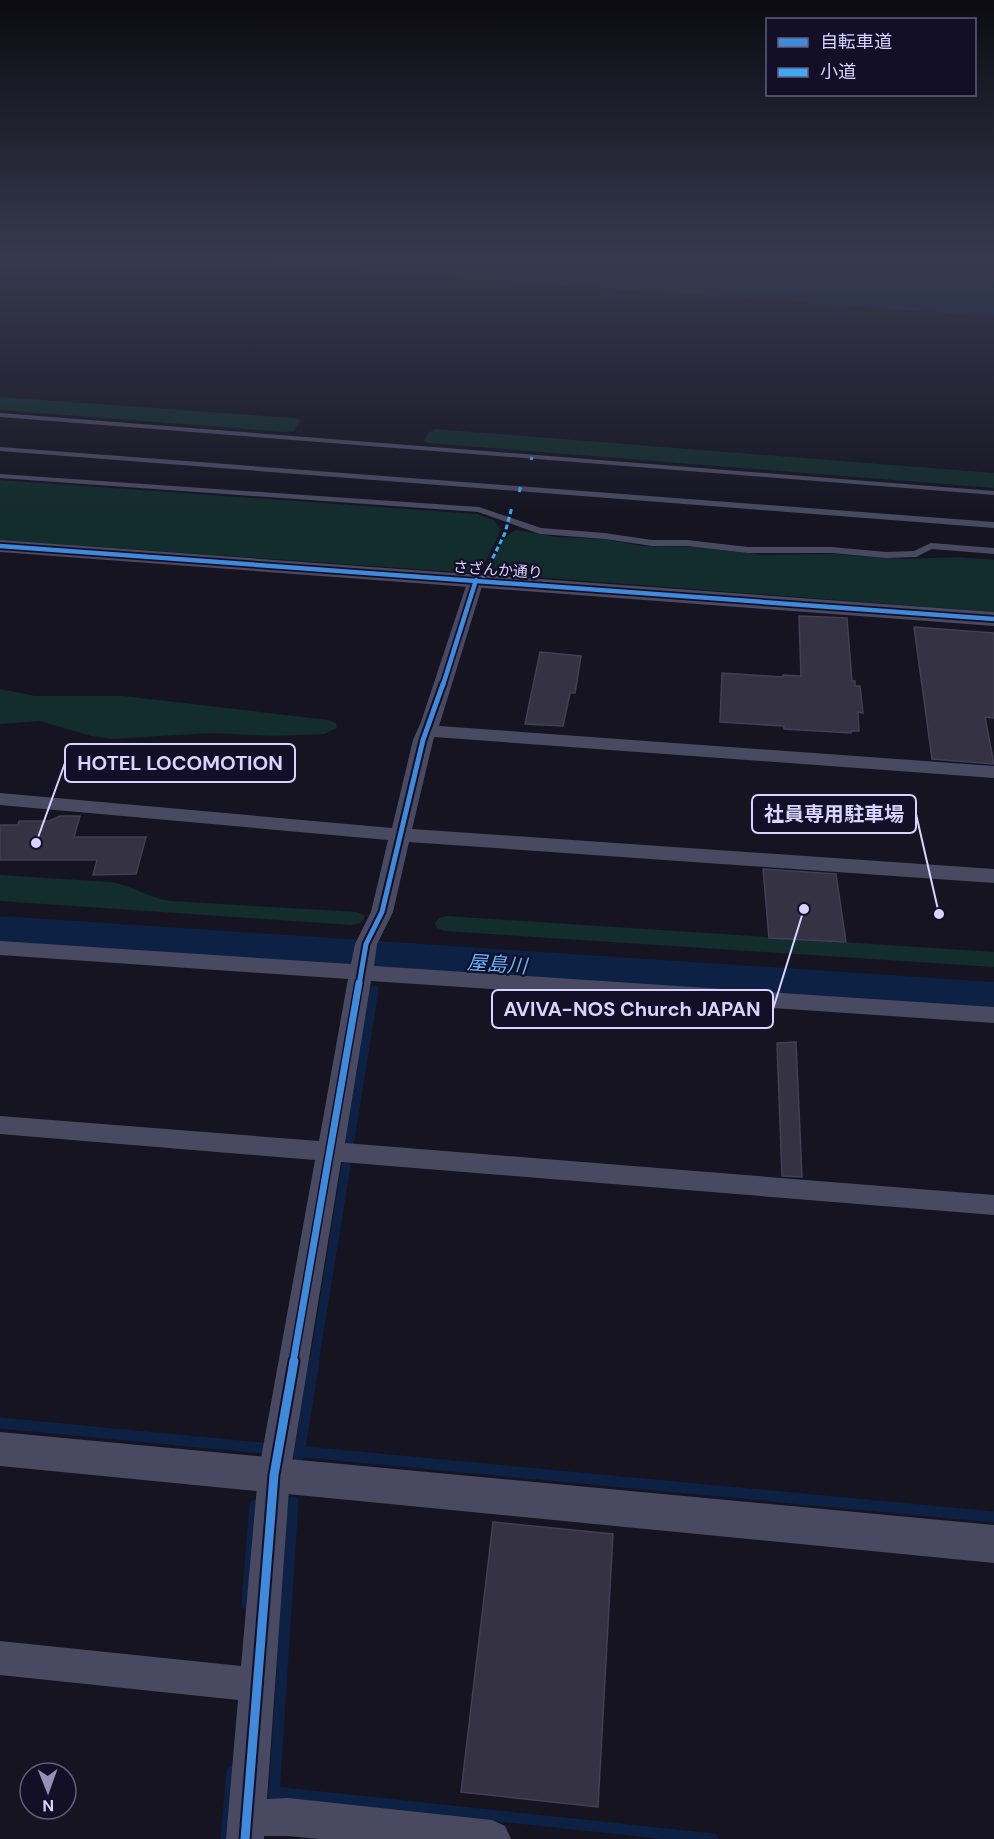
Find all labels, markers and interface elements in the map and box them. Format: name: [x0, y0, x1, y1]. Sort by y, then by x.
legend: [766, 18, 976, 96]
text: 自転車道: [820, 30, 892, 54]
text: 小道: [820, 60, 856, 84]
street label: さざんか通り: [452, 557, 544, 583]
callout: HOTEL LOCOMOTION: [65, 744, 295, 782]
text: HOTEL LOCOMOTION: [77, 750, 283, 776]
callout: 社員専用駐車場: [752, 795, 916, 833]
text: 社員専用駐車場: [764, 801, 904, 827]
water label: 屋島川: [466, 949, 530, 979]
callout: AVIVA-NOS Church JAPAN: [492, 990, 773, 1028]
text: AVIVA-NOS Church JAPAN: [503, 996, 761, 1022]
north arrow: [18, 1761, 78, 1821]
text: N: [42, 1795, 54, 1816]

